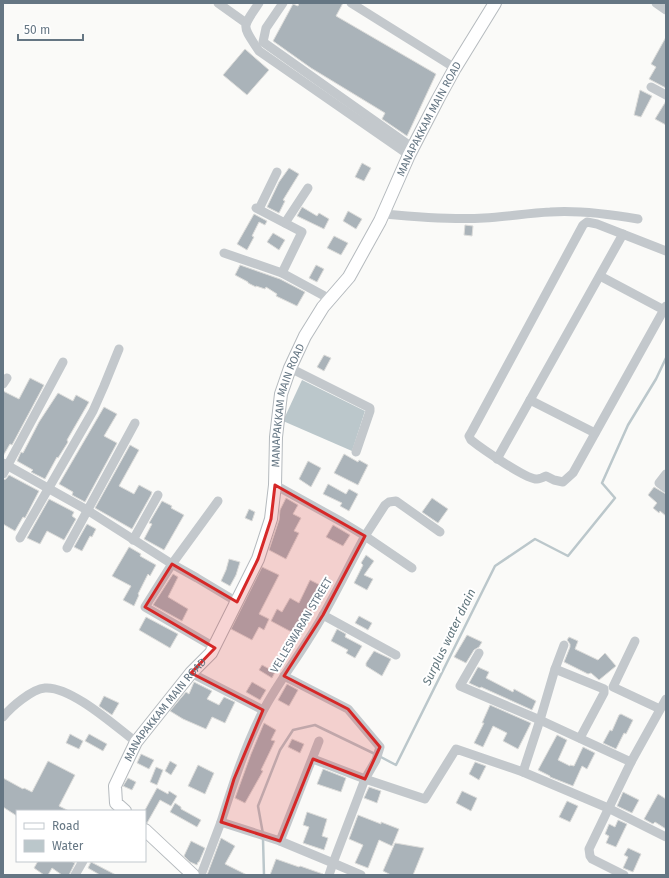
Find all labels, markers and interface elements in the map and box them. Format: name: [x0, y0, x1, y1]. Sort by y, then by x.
scale bar: [18, 16, 83, 42]
text: 50 m: [24, 23, 50, 37]
street label: MANAPAKKAM MAIN ROAD: [394, 59, 464, 179]
street label: MANAPAKKAM MAIN ROAD: [269, 342, 307, 468]
street label: VELLESWARAN STREET: [268, 575, 335, 675]
water label: Surplus water drain: [419, 586, 478, 688]
street label: MANAPAKKAM MAIN ROAD: [122, 656, 209, 764]
legend: [16, 810, 146, 862]
text: Road: [52, 819, 80, 833]
text: Water: [52, 839, 84, 853]

